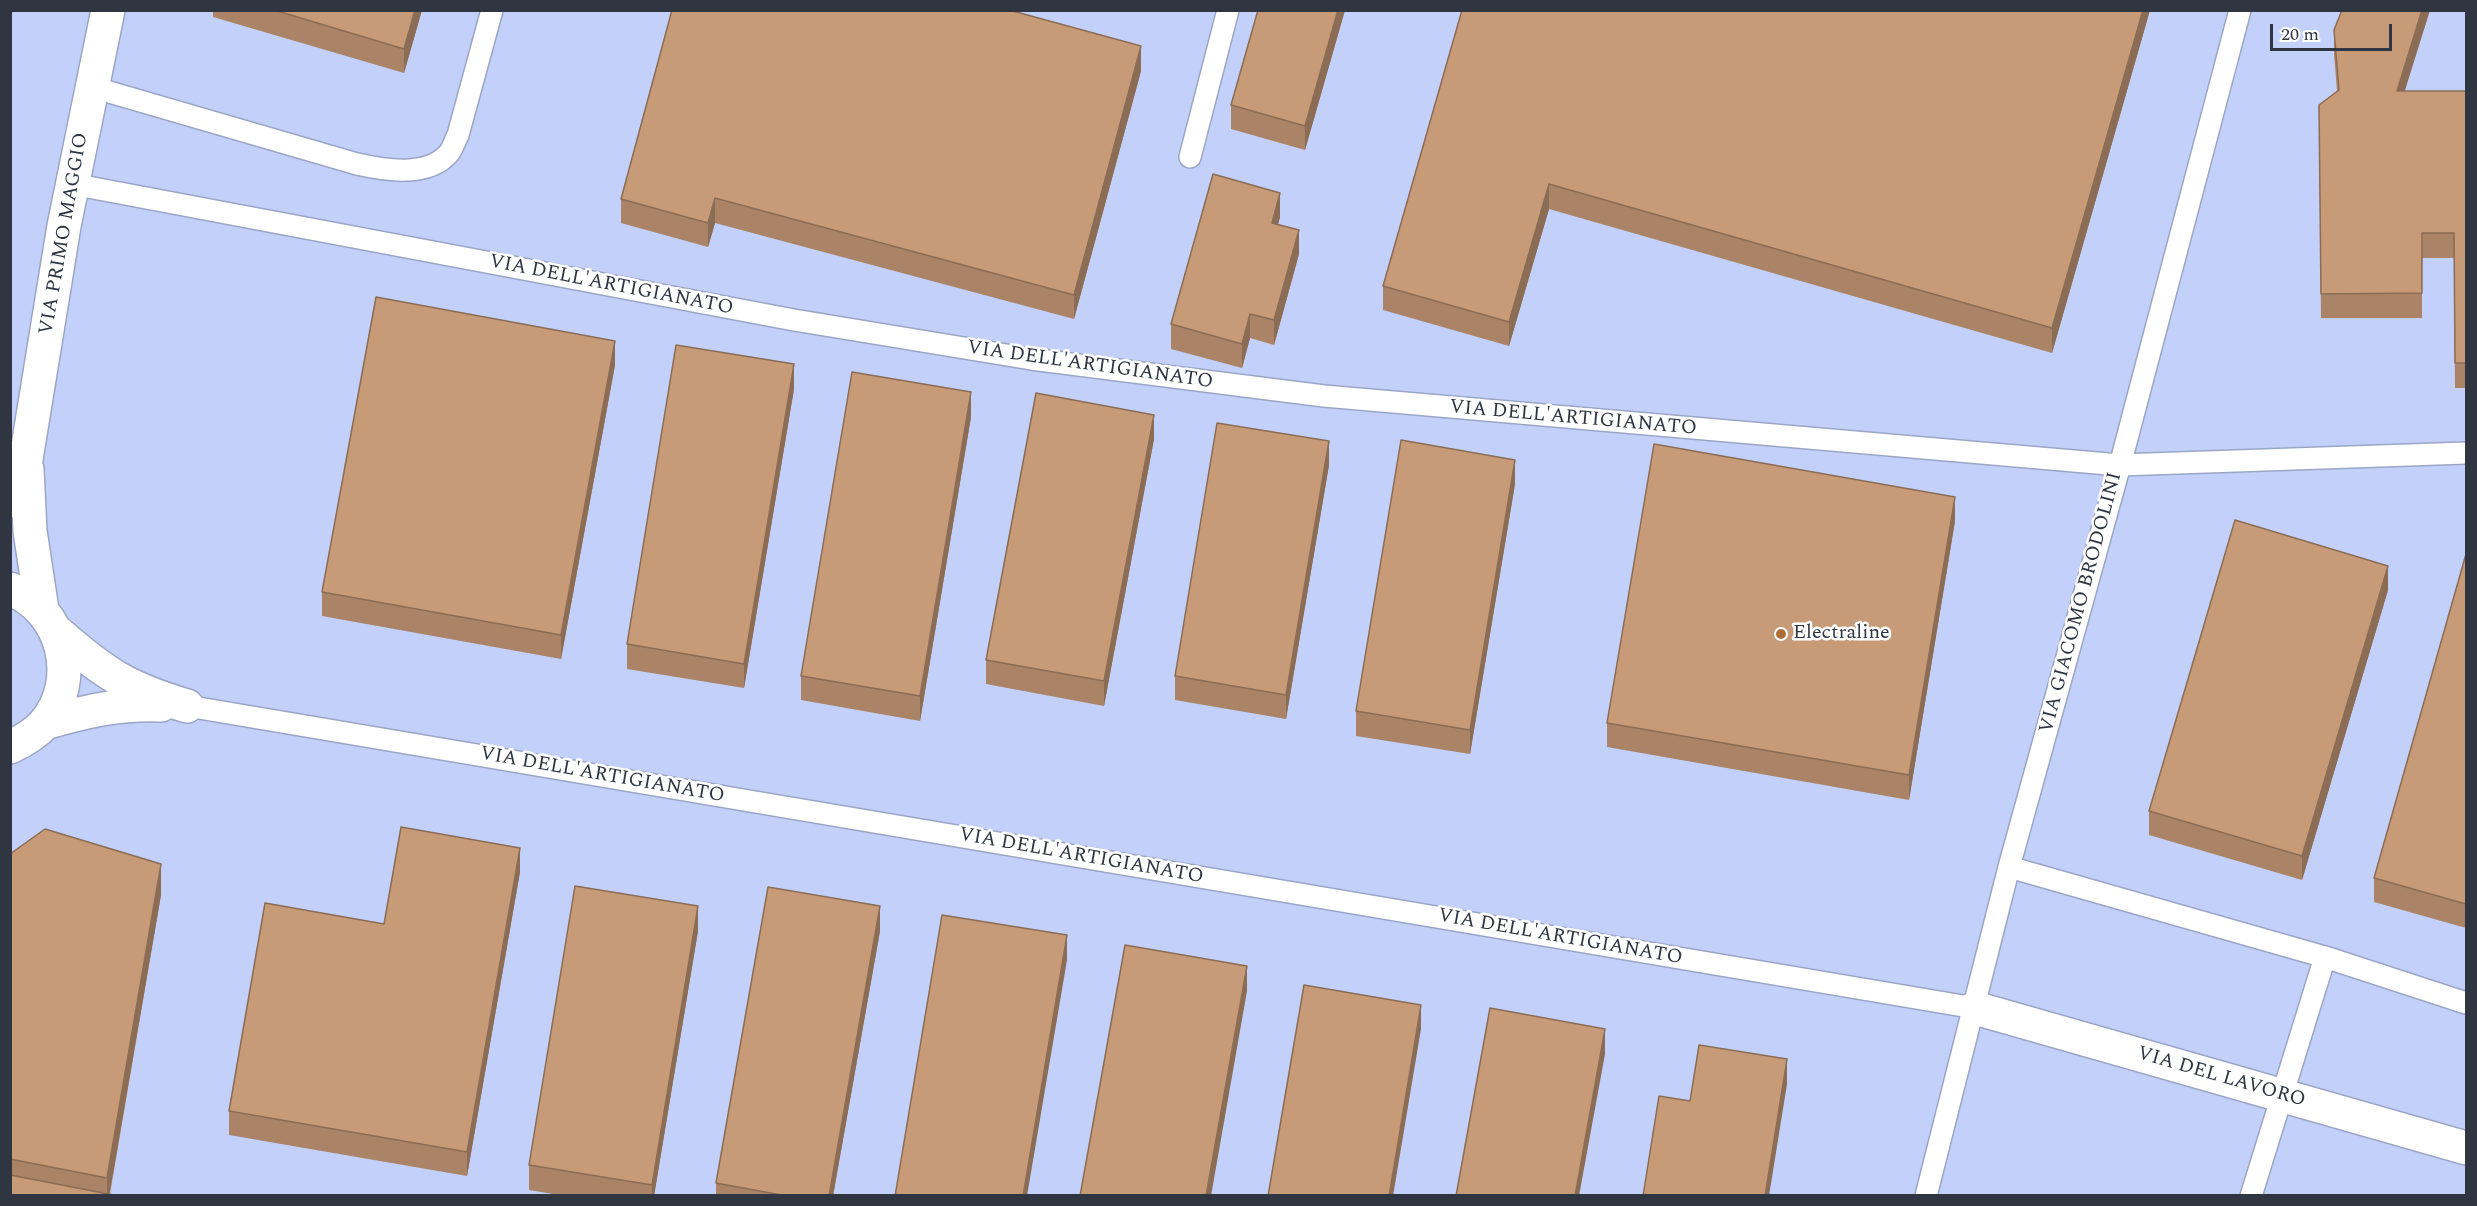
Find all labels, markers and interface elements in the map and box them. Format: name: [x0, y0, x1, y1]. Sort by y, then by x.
scale bar: [2273, 12, 2394, 50]
text: 20 m: [2281, 21, 2319, 48]
street label: VIA PRIMO MAGGIO: [35, 131, 95, 337]
street label: VIA DELL'ARTIGIANATO: [487, 251, 735, 321]
street label: VIA DELL'ARTIGIANATO: [965, 337, 1215, 395]
street label: VIA DELL'ARTIGIANATO: [1448, 396, 1698, 442]
street label: VIA GIACOMO BRODOLINI: [2036, 470, 2128, 736]
place label: Electraline: [1793, 622, 1890, 646]
marker: Electraline: [1774, 627, 1788, 641]
street label: VIA DELL'ARTIGIANATO: [478, 743, 726, 809]
street label: VIA DELL'ARTIGIANATO: [957, 824, 1205, 890]
street label: VIA DELL'ARTIGIANATO: [1436, 905, 1684, 971]
street label: VIA DEL LAVORO: [2134, 1042, 2308, 1114]

